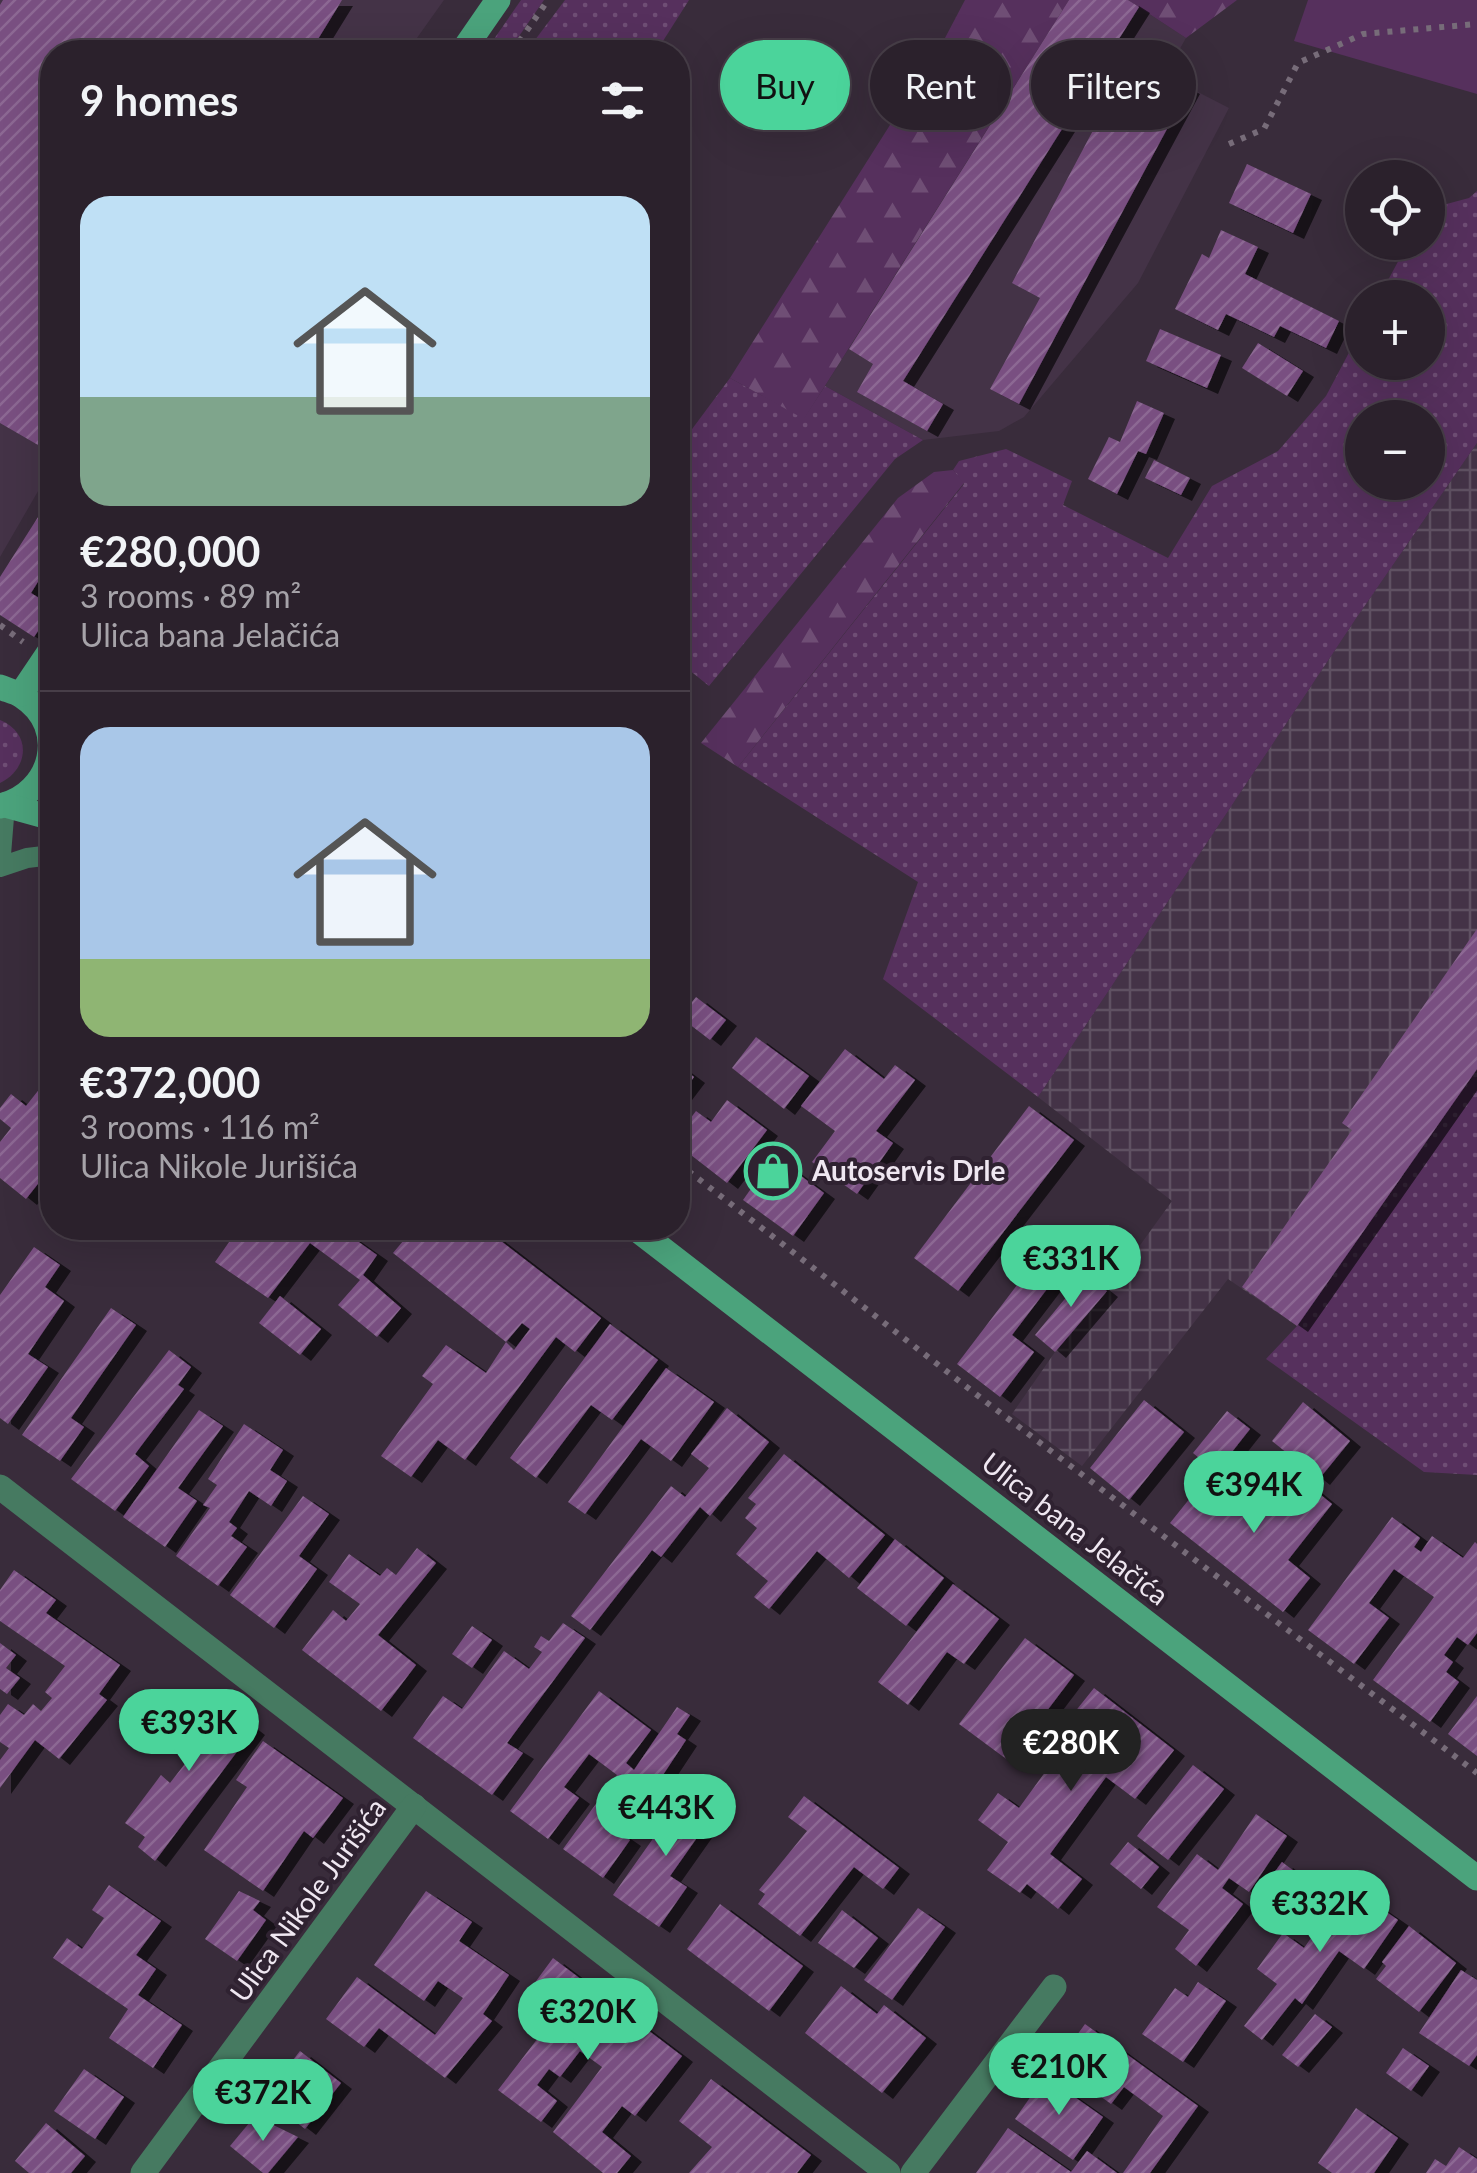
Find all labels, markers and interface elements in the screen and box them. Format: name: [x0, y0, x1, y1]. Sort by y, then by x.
chip: Buy: [720, 40, 850, 130]
chip: Rent: [870, 40, 1011, 130]
chip: Filters: [1031, 40, 1196, 130]
icon: filters: [595, 73, 650, 128]
text: 9 homes: [80, 75, 238, 125]
map controls: [1345, 160, 1445, 500]
button: locate: [1345, 160, 1445, 260]
icon: home: [275, 261, 455, 441]
button: +: [1345, 280, 1445, 380]
button: −: [1345, 400, 1445, 500]
text: €280,000: [80, 526, 260, 576]
text: 3 rooms · 89 m²: [80, 576, 301, 615]
text: Ulica bana Jelačića: [80, 615, 340, 654]
icon: home: [275, 792, 455, 972]
text: €372,000: [80, 1057, 260, 1107]
text: 3 rooms · 116 m²: [80, 1107, 320, 1146]
shop icon: Autoservis Drle: [743, 1141, 803, 1201]
text: Ulica Nikole Jurišića: [80, 1146, 358, 1185]
place label: Autoservis Drle: [811, 1153, 1005, 1187]
pin: €331K: [1001, 1225, 1141, 1310]
text: €331K: [1023, 1238, 1119, 1277]
street label: Ulica bana Jelačića: [975, 1445, 1176, 1612]
pin: €394K: [1184, 1451, 1324, 1536]
text: €394K: [1206, 1464, 1302, 1503]
pin: €393K: [119, 1689, 259, 1774]
text: €393K: [141, 1702, 237, 1741]
pin: €280K: [1001, 1709, 1141, 1794]
text: €280K: [1023, 1722, 1119, 1761]
pin: €443K: [596, 1774, 736, 1859]
text: €443K: [618, 1787, 714, 1826]
street label: Ulica Nikole Jurišića: [222, 1791, 392, 2008]
pin: €332K: [1250, 1870, 1390, 1955]
text: €332K: [1272, 1883, 1368, 1922]
pin: €320K: [518, 1978, 658, 2063]
text: €320K: [540, 1991, 636, 2030]
pin: €210K: [989, 2033, 1129, 2118]
text: €210K: [1011, 2046, 1107, 2085]
pin: €372K: [193, 2059, 333, 2144]
text: €372K: [215, 2072, 311, 2111]

